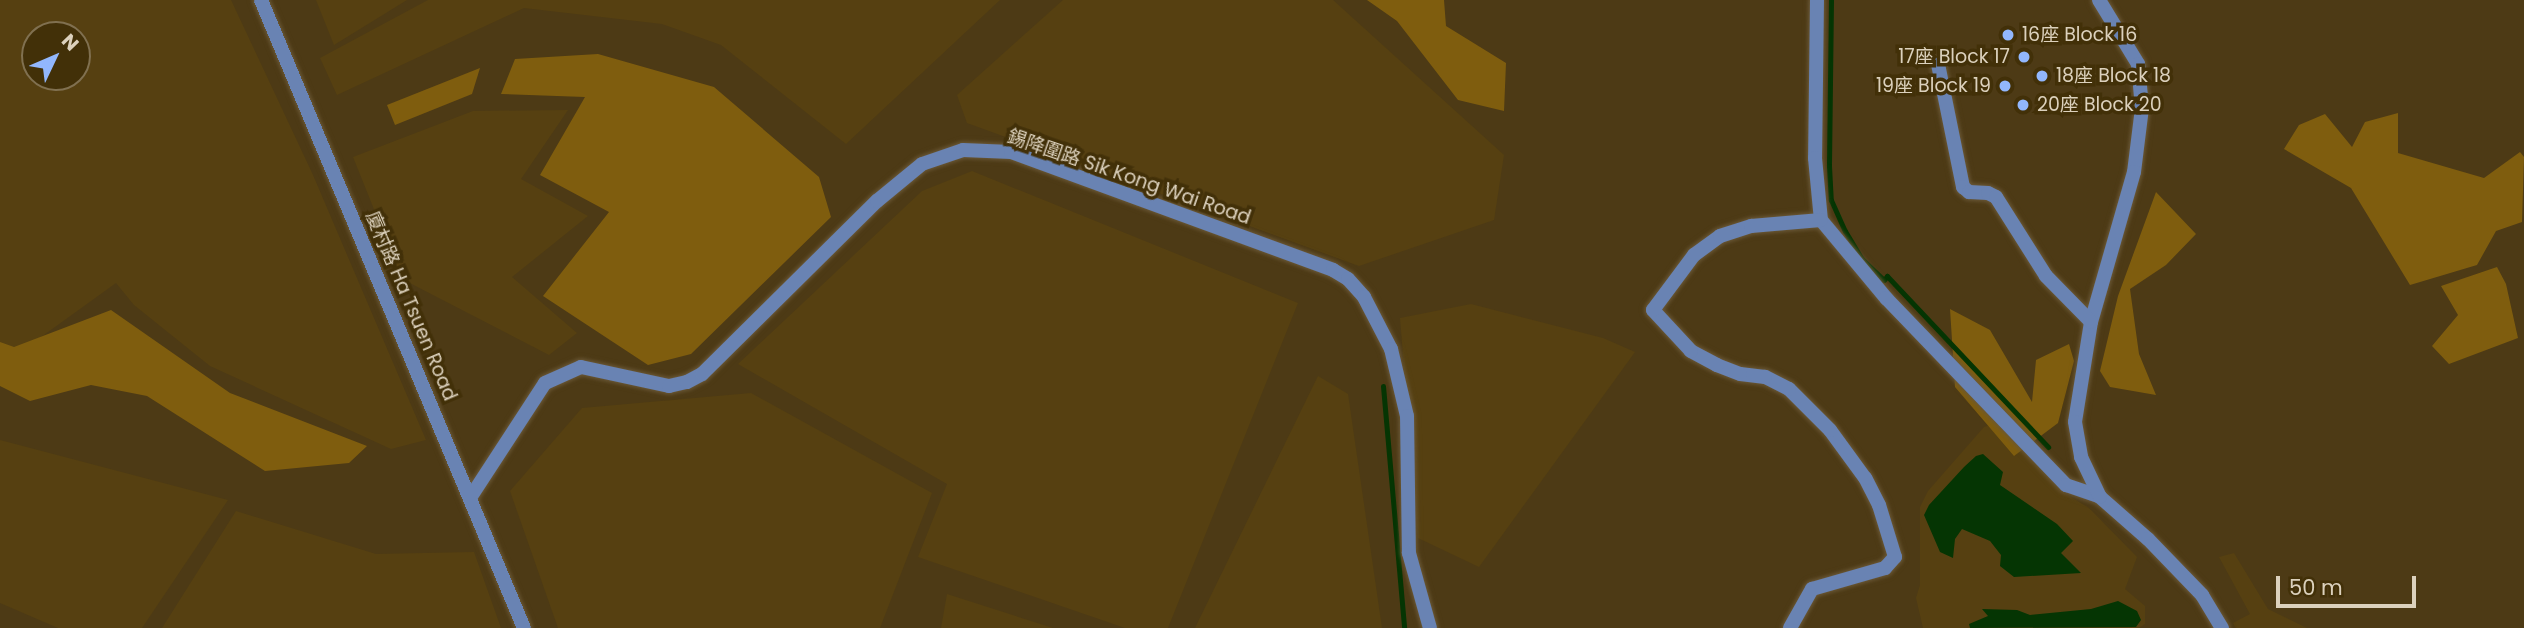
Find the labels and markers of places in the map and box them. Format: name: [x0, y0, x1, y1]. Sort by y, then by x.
place label: 16座 Block 16: [2022, 24, 2137, 46]
marker: 16座 Block 16: [2000, 27, 2016, 43]
place label: 17座 Block 17: [1898, 46, 2010, 68]
marker: 17座 Block 17: [2016, 49, 2032, 65]
place label: 18座 Block 18: [2056, 65, 2171, 87]
marker: 18座 Block 18: [2034, 68, 2050, 84]
place label: 19座 Block 19: [1876, 75, 1991, 97]
marker: 19座 Block 19: [1997, 78, 2013, 94]
place label: 20座 Block 20: [2037, 94, 2162, 116]
marker: 20座 Block 20: [2015, 97, 2031, 113]

